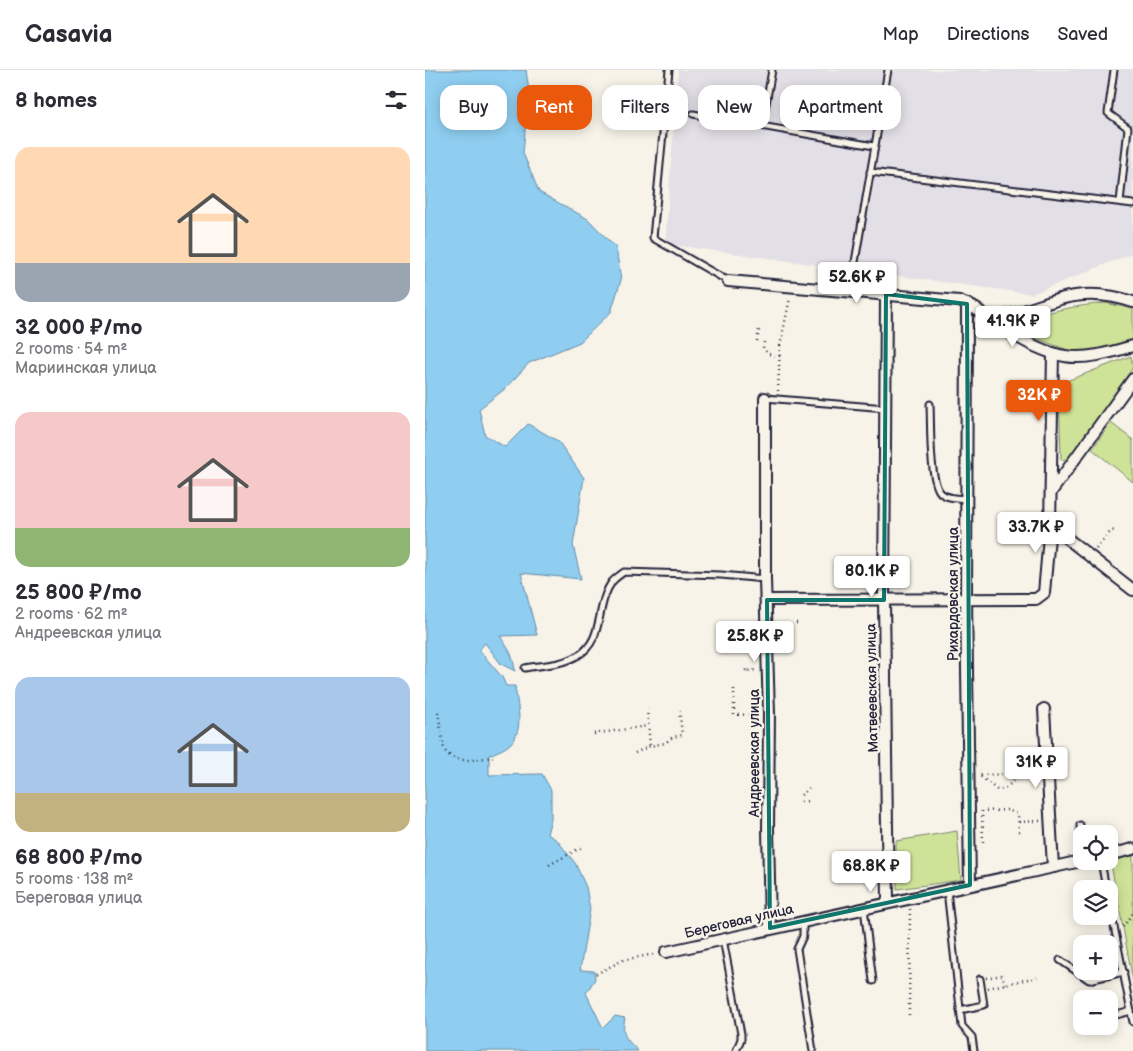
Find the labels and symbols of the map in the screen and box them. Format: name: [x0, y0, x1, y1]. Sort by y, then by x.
pin: 52.6K ₽: [811, 262, 903, 304]
pin: 41.9K ₽: [967, 306, 1059, 348]
pin: 32K ₽: [1004, 380, 1074, 422]
pin: 33.7K ₽: [990, 512, 1082, 554]
street label: Рихардовская улица: [945, 526, 962, 661]
pin: 80.1K ₽: [826, 556, 918, 598]
pin: 25.8K ₽: [709, 620, 801, 663]
street label: Матвеевская улица: [862, 622, 882, 753]
street label: Андреевская улица: [746, 688, 763, 818]
pin: 31K ₽: [1001, 746, 1071, 789]
pin: 68.8K ₽: [825, 850, 917, 893]
street label: Береговая улица: [683, 900, 796, 942]

